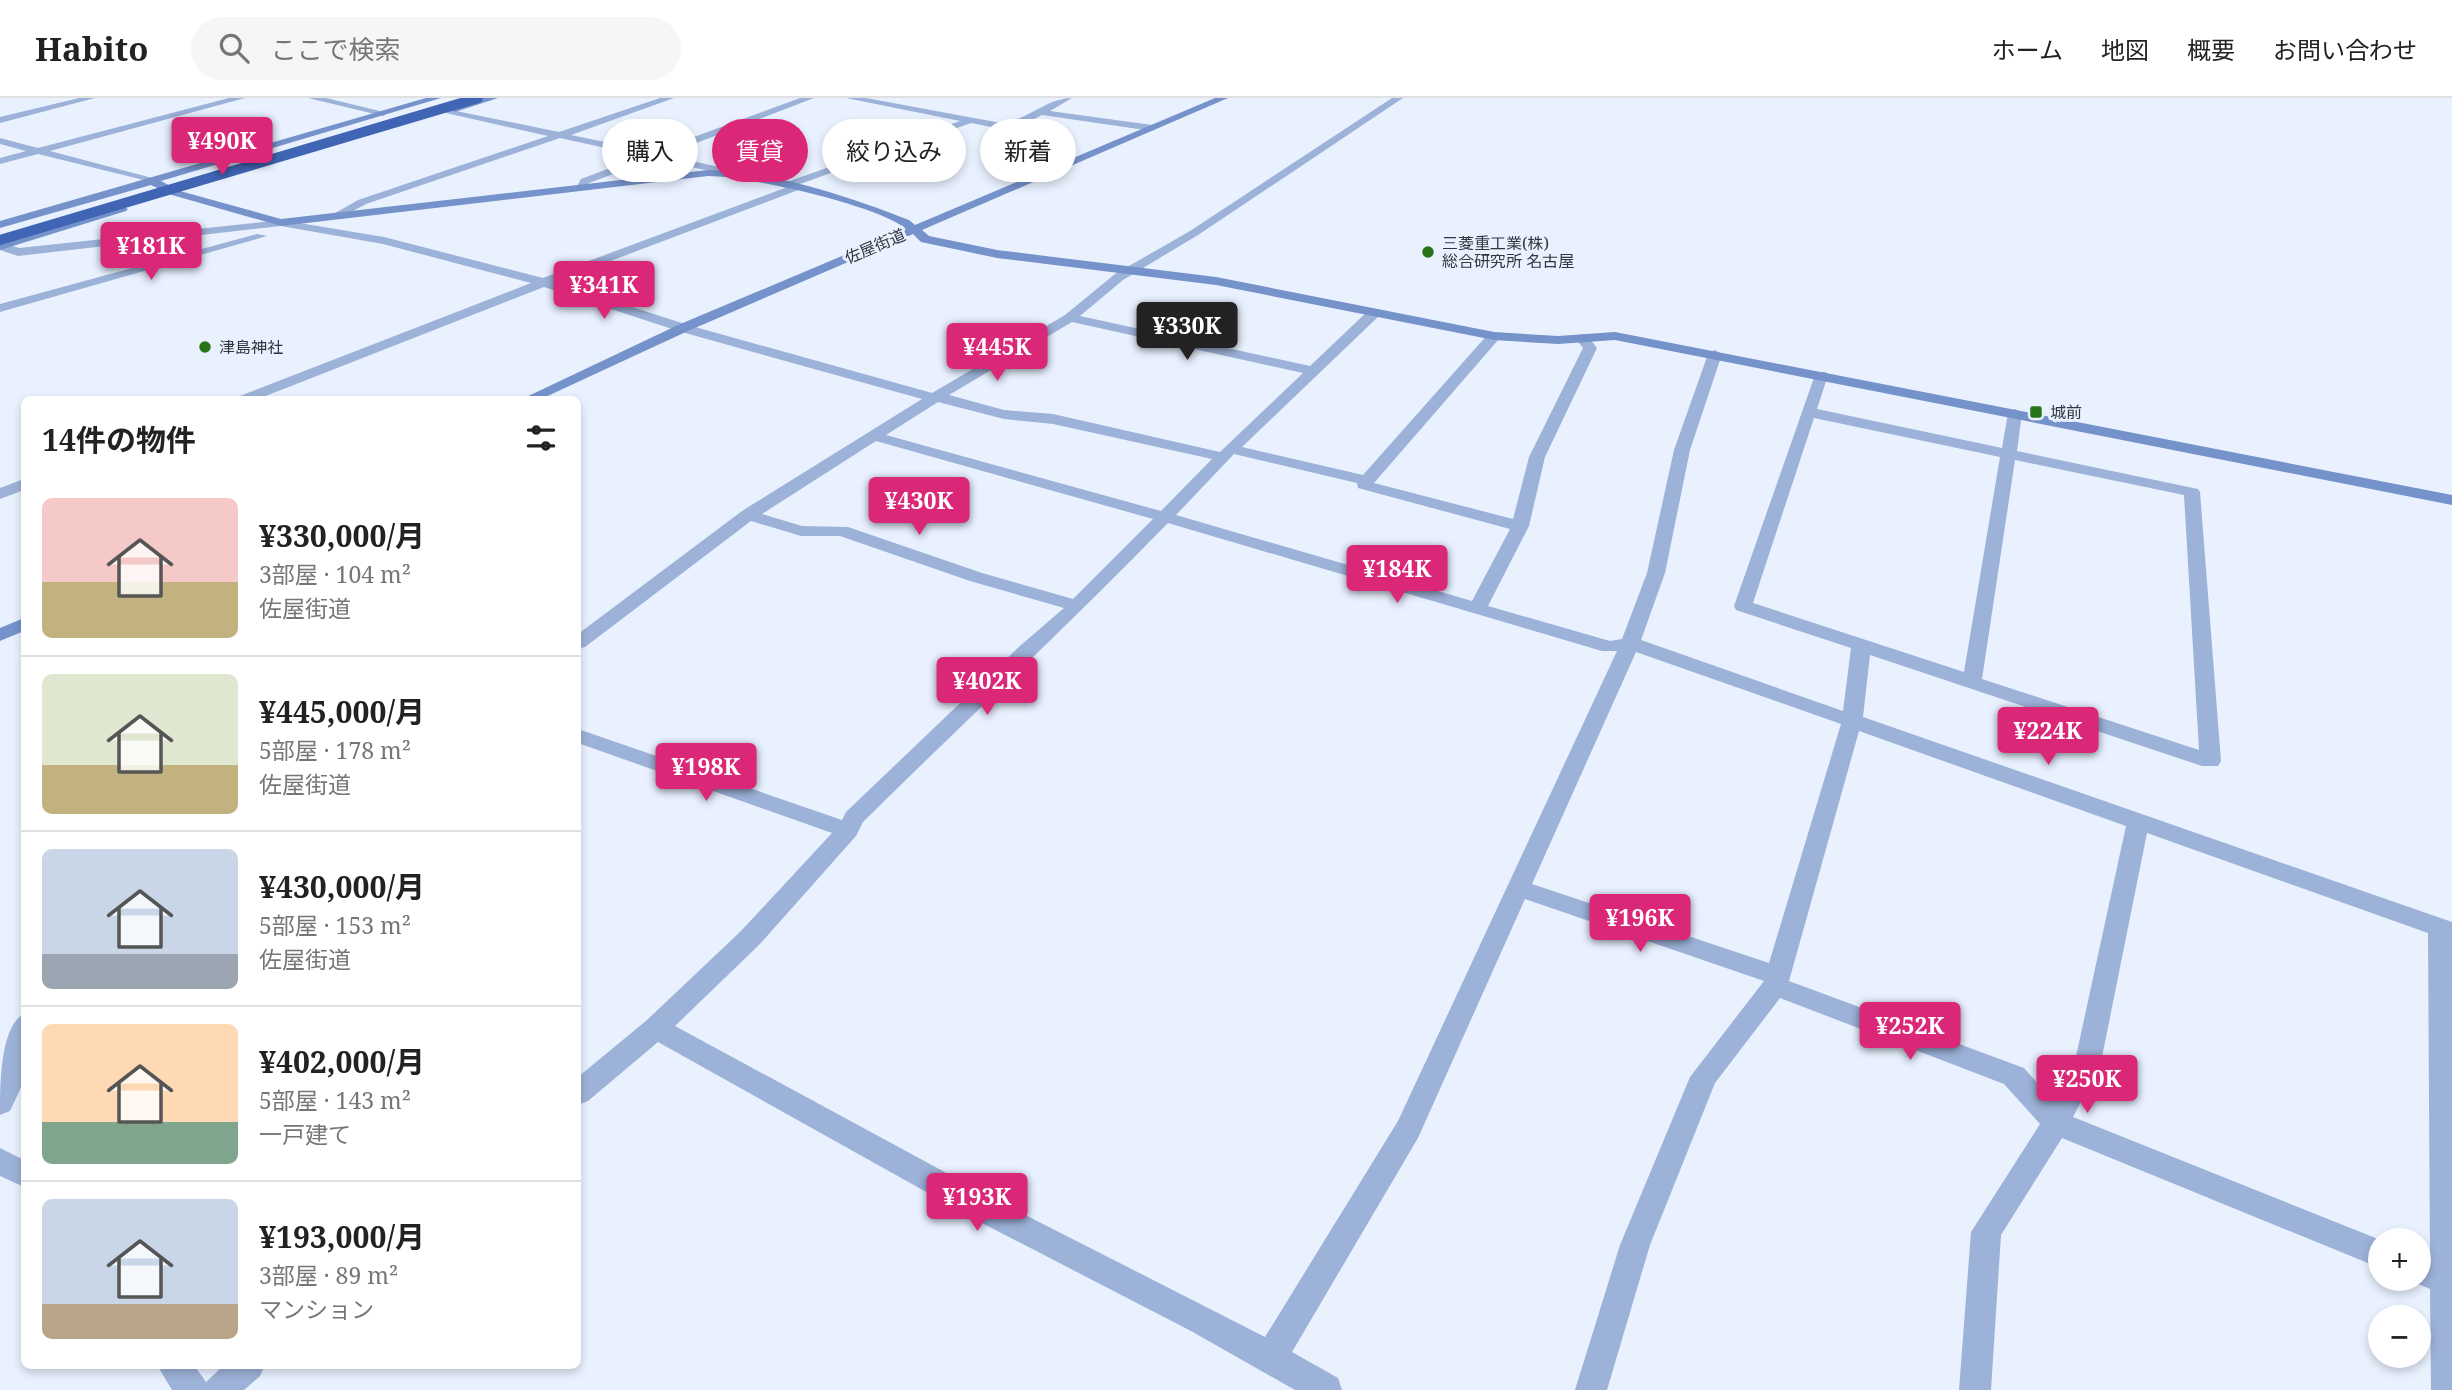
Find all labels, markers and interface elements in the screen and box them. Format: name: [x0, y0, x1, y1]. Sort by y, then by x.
search box: [191, 17, 681, 80]
text: Habito: [35, 26, 149, 71]
icon: search: [215, 29, 253, 67]
text: ここで検索: [271, 31, 401, 67]
text: ホーム: [1992, 33, 2063, 66]
text: 地図: [2101, 33, 2149, 66]
text: 概要: [2187, 33, 2235, 66]
text: お問い合わせ: [2273, 33, 2417, 66]
pin: ¥490K: [173, 118, 271, 177]
chip: 購入: [602, 119, 698, 182]
chip: 賃貸: [712, 119, 808, 182]
chip: 絞り込み: [822, 119, 966, 182]
chip: 新着: [980, 119, 1076, 182]
text: ¥490K: [188, 124, 256, 156]
pin: ¥181K: [102, 222, 200, 282]
street label: 佐屋街道: [841, 223, 909, 269]
text: ¥181K: [117, 229, 185, 261]
place label: 三菱重工業(株) 総合研究所 名古屋: [1442, 232, 1574, 272]
marker: 三菱重工業(株) 総合研究所 名古屋: [1420, 244, 1436, 260]
pin: ¥341K: [555, 262, 653, 321]
text: ¥341K: [570, 268, 638, 300]
pin: ¥330K: [1138, 302, 1236, 362]
text: ¥330K: [1153, 309, 1221, 341]
pin: ¥445K: [948, 324, 1046, 383]
text: ¥445K: [963, 330, 1031, 362]
place label: 津島神社: [219, 336, 283, 358]
marker: 津島神社: [197, 339, 213, 355]
place label: 城前: [2050, 401, 2082, 423]
marker: 城前: [2028, 404, 2044, 420]
text: 14件の物件: [42, 419, 196, 460]
icon: filters: [522, 419, 560, 457]
pin: ¥430K: [870, 478, 968, 537]
text: ¥430K: [885, 484, 953, 516]
text: ¥330,000/月: [259, 515, 425, 556]
icon: home: [98, 526, 182, 610]
pin: ¥184K: [1348, 546, 1446, 605]
text: ¥184K: [1363, 552, 1431, 584]
text: 3部屋 · 104 m²: [259, 558, 411, 590]
text: 佐屋街道: [259, 592, 351, 624]
pin: ¥402K: [938, 658, 1036, 717]
text: ¥402K: [953, 664, 1021, 696]
text: ¥445,000/月: [259, 691, 425, 732]
icon: home: [98, 702, 182, 786]
pin: ¥224K: [1999, 708, 2097, 767]
text: ¥224K: [2014, 714, 2082, 746]
text: 5部屋 · 178 m²: [259, 734, 411, 766]
pin: ¥198K: [657, 744, 755, 803]
text: ¥198K: [672, 750, 740, 782]
text: 佐屋街道: [259, 768, 351, 800]
text: ¥430,000/月: [259, 866, 425, 907]
icon: home: [98, 877, 182, 961]
pin: ¥196K: [1591, 894, 1689, 954]
text: ¥196K: [1606, 901, 1674, 933]
text: 5部屋 · 153 m²: [259, 909, 411, 941]
text: 佐屋街道: [259, 943, 351, 975]
pin: ¥252K: [1861, 1002, 1959, 1062]
text: ¥252K: [1876, 1009, 1944, 1041]
text: ¥402,000/月: [259, 1041, 425, 1082]
icon: home: [98, 1052, 182, 1136]
pin: ¥250K: [2038, 1056, 2136, 1115]
text: ¥250K: [2053, 1062, 2121, 1094]
text: 5部屋 · 143 m²: [259, 1084, 411, 1116]
text: 一戸建て: [259, 1118, 351, 1150]
pin: ¥193K: [928, 1174, 1026, 1233]
text: ¥193K: [943, 1180, 1011, 1212]
text: ¥193,000/月: [259, 1216, 425, 1257]
icon: home: [98, 1227, 182, 1311]
map controls: [2368, 1228, 2431, 1368]
button: +: [2368, 1228, 2431, 1291]
text: 3部屋 · 89 m²: [259, 1259, 398, 1291]
text: マンション: [259, 1293, 374, 1325]
button: −: [2368, 1305, 2431, 1368]

